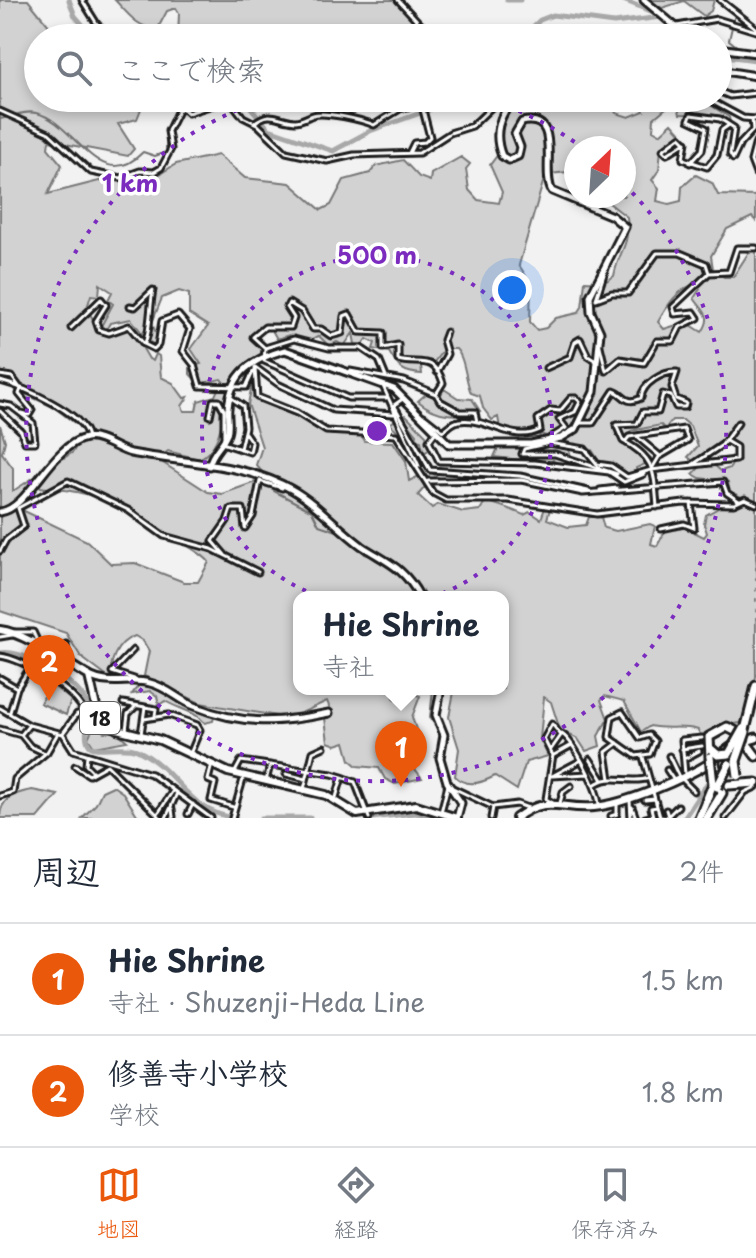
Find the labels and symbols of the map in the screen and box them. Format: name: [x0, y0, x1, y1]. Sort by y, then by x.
north arrow: [564, 136, 636, 208]
text: 1 km: [102, 164, 158, 200]
text: 500 m: [337, 236, 417, 272]
your location: [492, 270, 532, 310]
centre of rings: [363, 417, 391, 445]
pin: 2: [23, 635, 75, 701]
road number: 18: [80, 702, 120, 734]
pin: 1: [375, 721, 427, 787]

